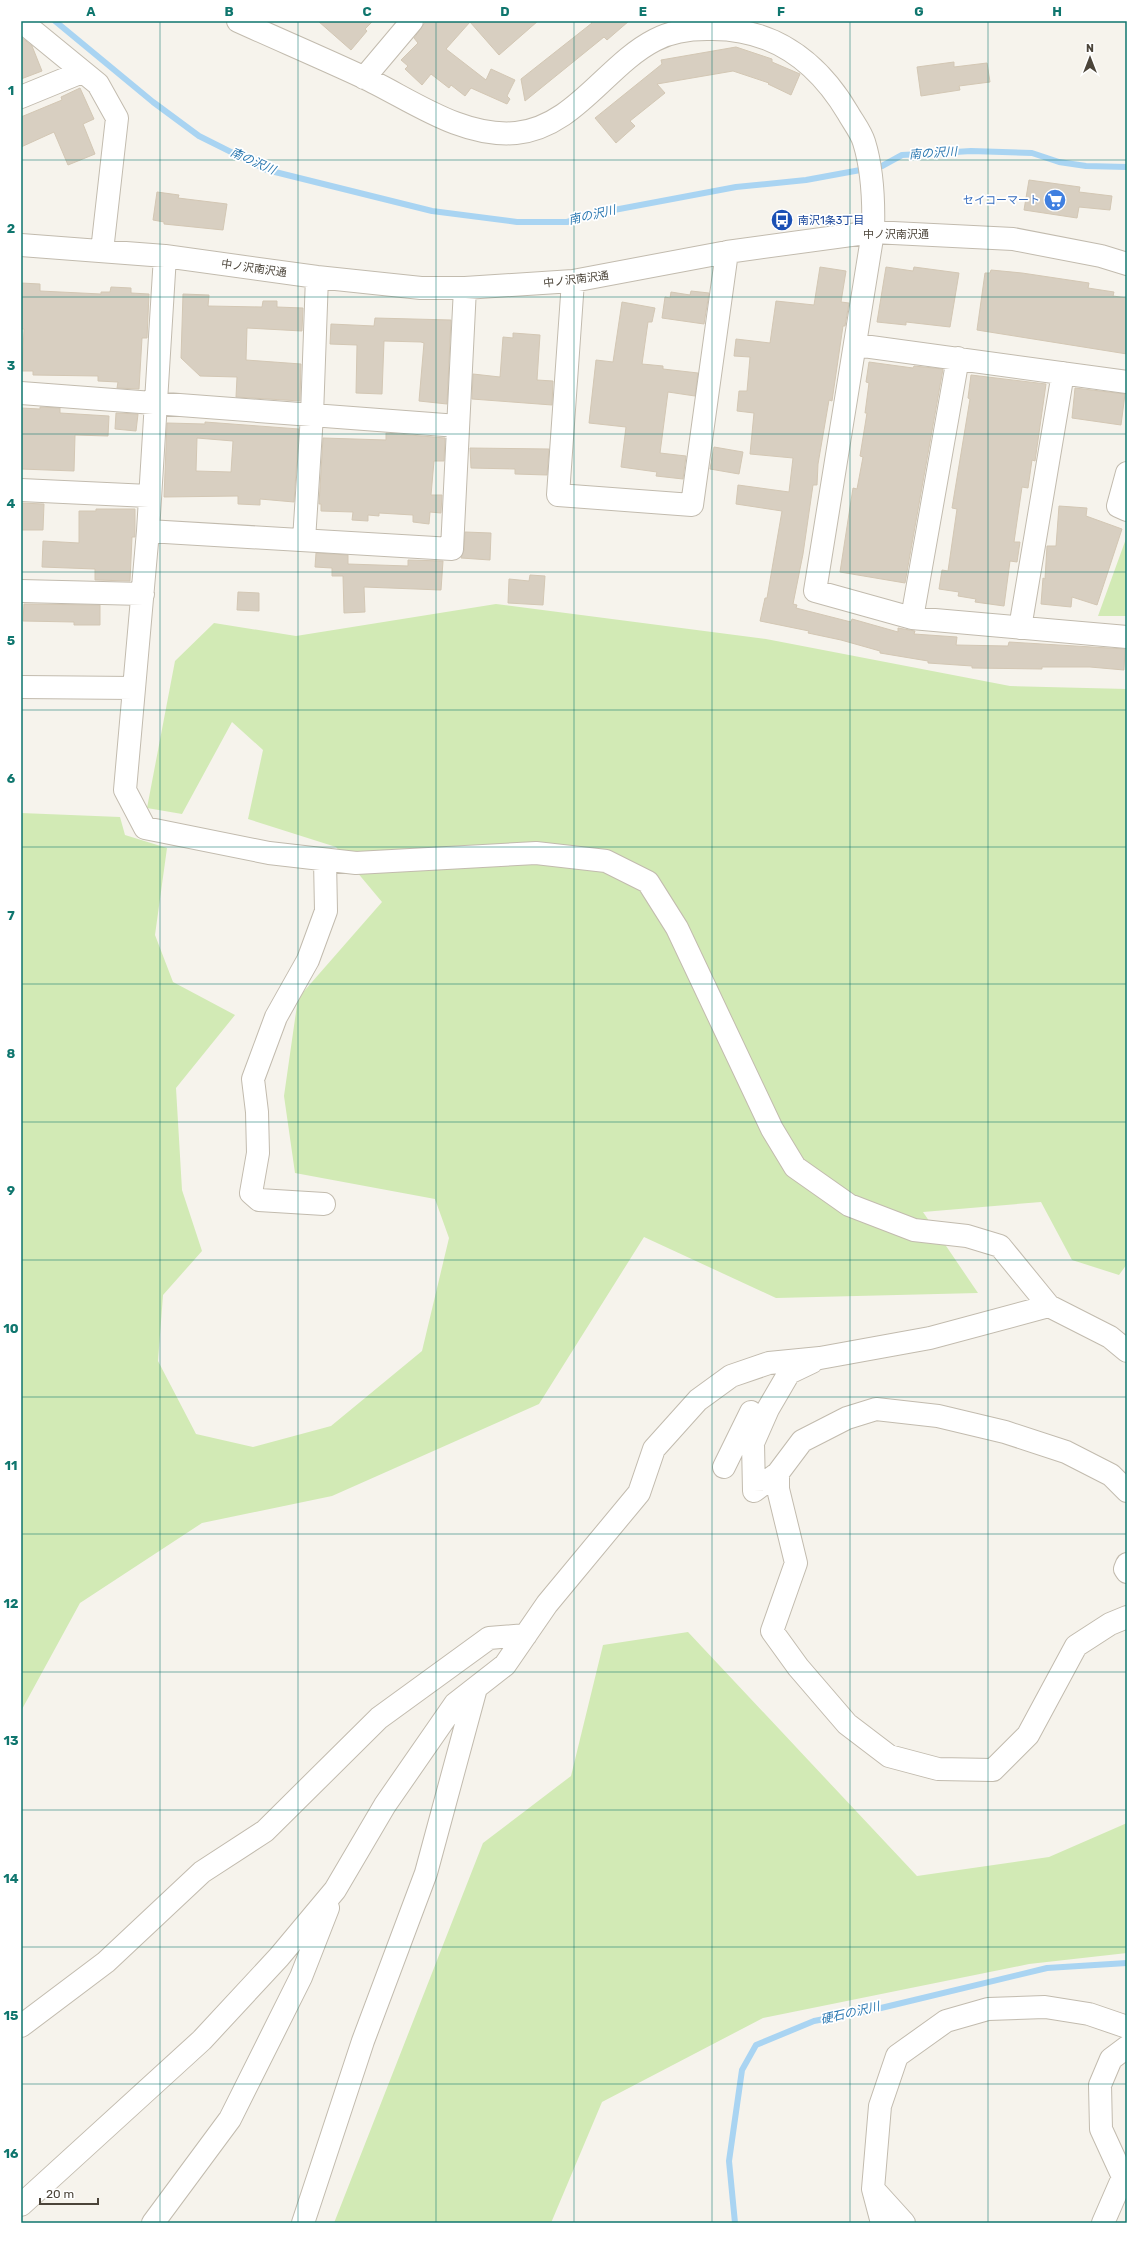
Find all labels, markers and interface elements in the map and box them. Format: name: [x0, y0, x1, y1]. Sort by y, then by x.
text: A: [86, 4, 96, 19]
text: B: [224, 4, 234, 19]
text: C: [362, 4, 372, 19]
text: D: [500, 4, 510, 19]
text: E: [639, 4, 647, 19]
text: F: [777, 4, 785, 19]
text: G: [914, 4, 924, 19]
text: H: [1052, 4, 1062, 19]
north arrow: [1070, 38, 1110, 78]
text: N: [1086, 42, 1094, 55]
text: 1: [8, 83, 14, 98]
water label: 南の沢川: [909, 144, 959, 162]
water label: 南の沢川: [228, 145, 280, 178]
supermarket icon: セイコーマート: [1042, 187, 1068, 213]
place label: セイコーマート: [963, 194, 1040, 207]
water label: 南の沢川: [567, 202, 619, 227]
bus stop icon: 南沢1条3丁目: [769, 207, 795, 233]
place label: 南沢1条3丁目: [798, 214, 864, 227]
text: 2: [7, 221, 15, 236]
street label: 中ノ沢南沢通: [863, 228, 929, 241]
street label: 中ノ沢南沢通: [220, 257, 288, 280]
street label: 中ノ沢南沢通: [543, 269, 610, 290]
text: 3: [7, 358, 16, 373]
text: 4: [7, 496, 16, 511]
text: 5: [7, 633, 15, 648]
text: 6: [7, 771, 16, 786]
text: 7: [7, 908, 15, 923]
text: 8: [7, 1046, 16, 1061]
text: 9: [7, 1183, 15, 1198]
text: 10: [3, 1321, 19, 1336]
text: 11: [5, 1458, 17, 1473]
text: 12: [4, 1596, 18, 1611]
text: 13: [3, 1733, 19, 1748]
text: 14: [3, 1871, 19, 1886]
water label: 硬石の沢川: [819, 1999, 883, 2027]
text: 15: [4, 2008, 18, 2023]
text: 16: [4, 2146, 19, 2161]
scale bar: [40, 2180, 98, 2206]
text: 20 m: [46, 2187, 74, 2201]

